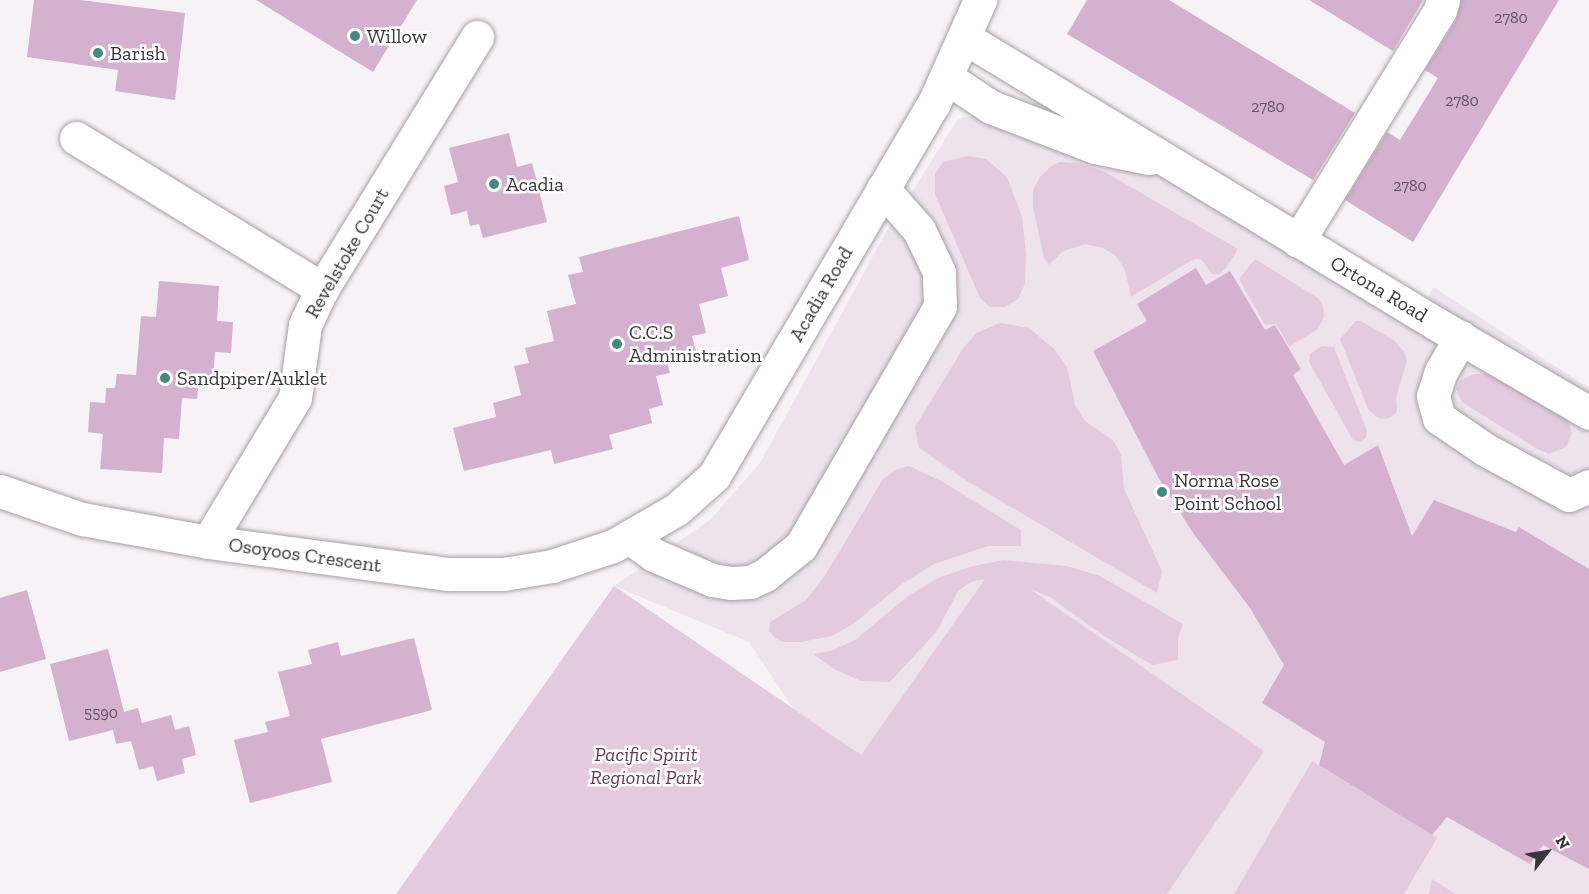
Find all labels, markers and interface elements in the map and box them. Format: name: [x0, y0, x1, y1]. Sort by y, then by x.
house number: 2780: [1494, 8, 1528, 28]
place label: Willow: [367, 24, 427, 48]
marker: Willow: [348, 29, 362, 43]
place label: Barish: [110, 41, 166, 65]
marker: Barish: [91, 46, 105, 60]
house number: 2780: [1445, 91, 1479, 111]
house number: 2780: [1251, 97, 1285, 117]
place label: Acadia: [506, 172, 564, 196]
house number: 2780: [1393, 176, 1427, 196]
marker: Acadia: [487, 177, 501, 191]
street label: Revelstoke Court: [300, 184, 394, 322]
street label: Acadia Road: [784, 242, 858, 346]
street label: Ortona Road: [1326, 251, 1432, 327]
place label: C.C.S Administration: [629, 320, 762, 367]
marker: C.C.S Administration: [610, 337, 624, 351]
place label: Sandpiper/Auklet: [177, 366, 327, 390]
marker: Sandpiper/Auklet: [158, 371, 172, 385]
place label: Norma Rose Point School: [1174, 468, 1281, 515]
marker: Norma Rose Point School: [1155, 485, 1169, 499]
street label: Osoyoos Crescent: [227, 532, 383, 578]
house number: 5590: [84, 703, 118, 723]
park label: Pacific Spirit Regional Park: [590, 742, 702, 789]
north arrow: [1517, 822, 1577, 882]
text: N: [1552, 832, 1574, 853]

